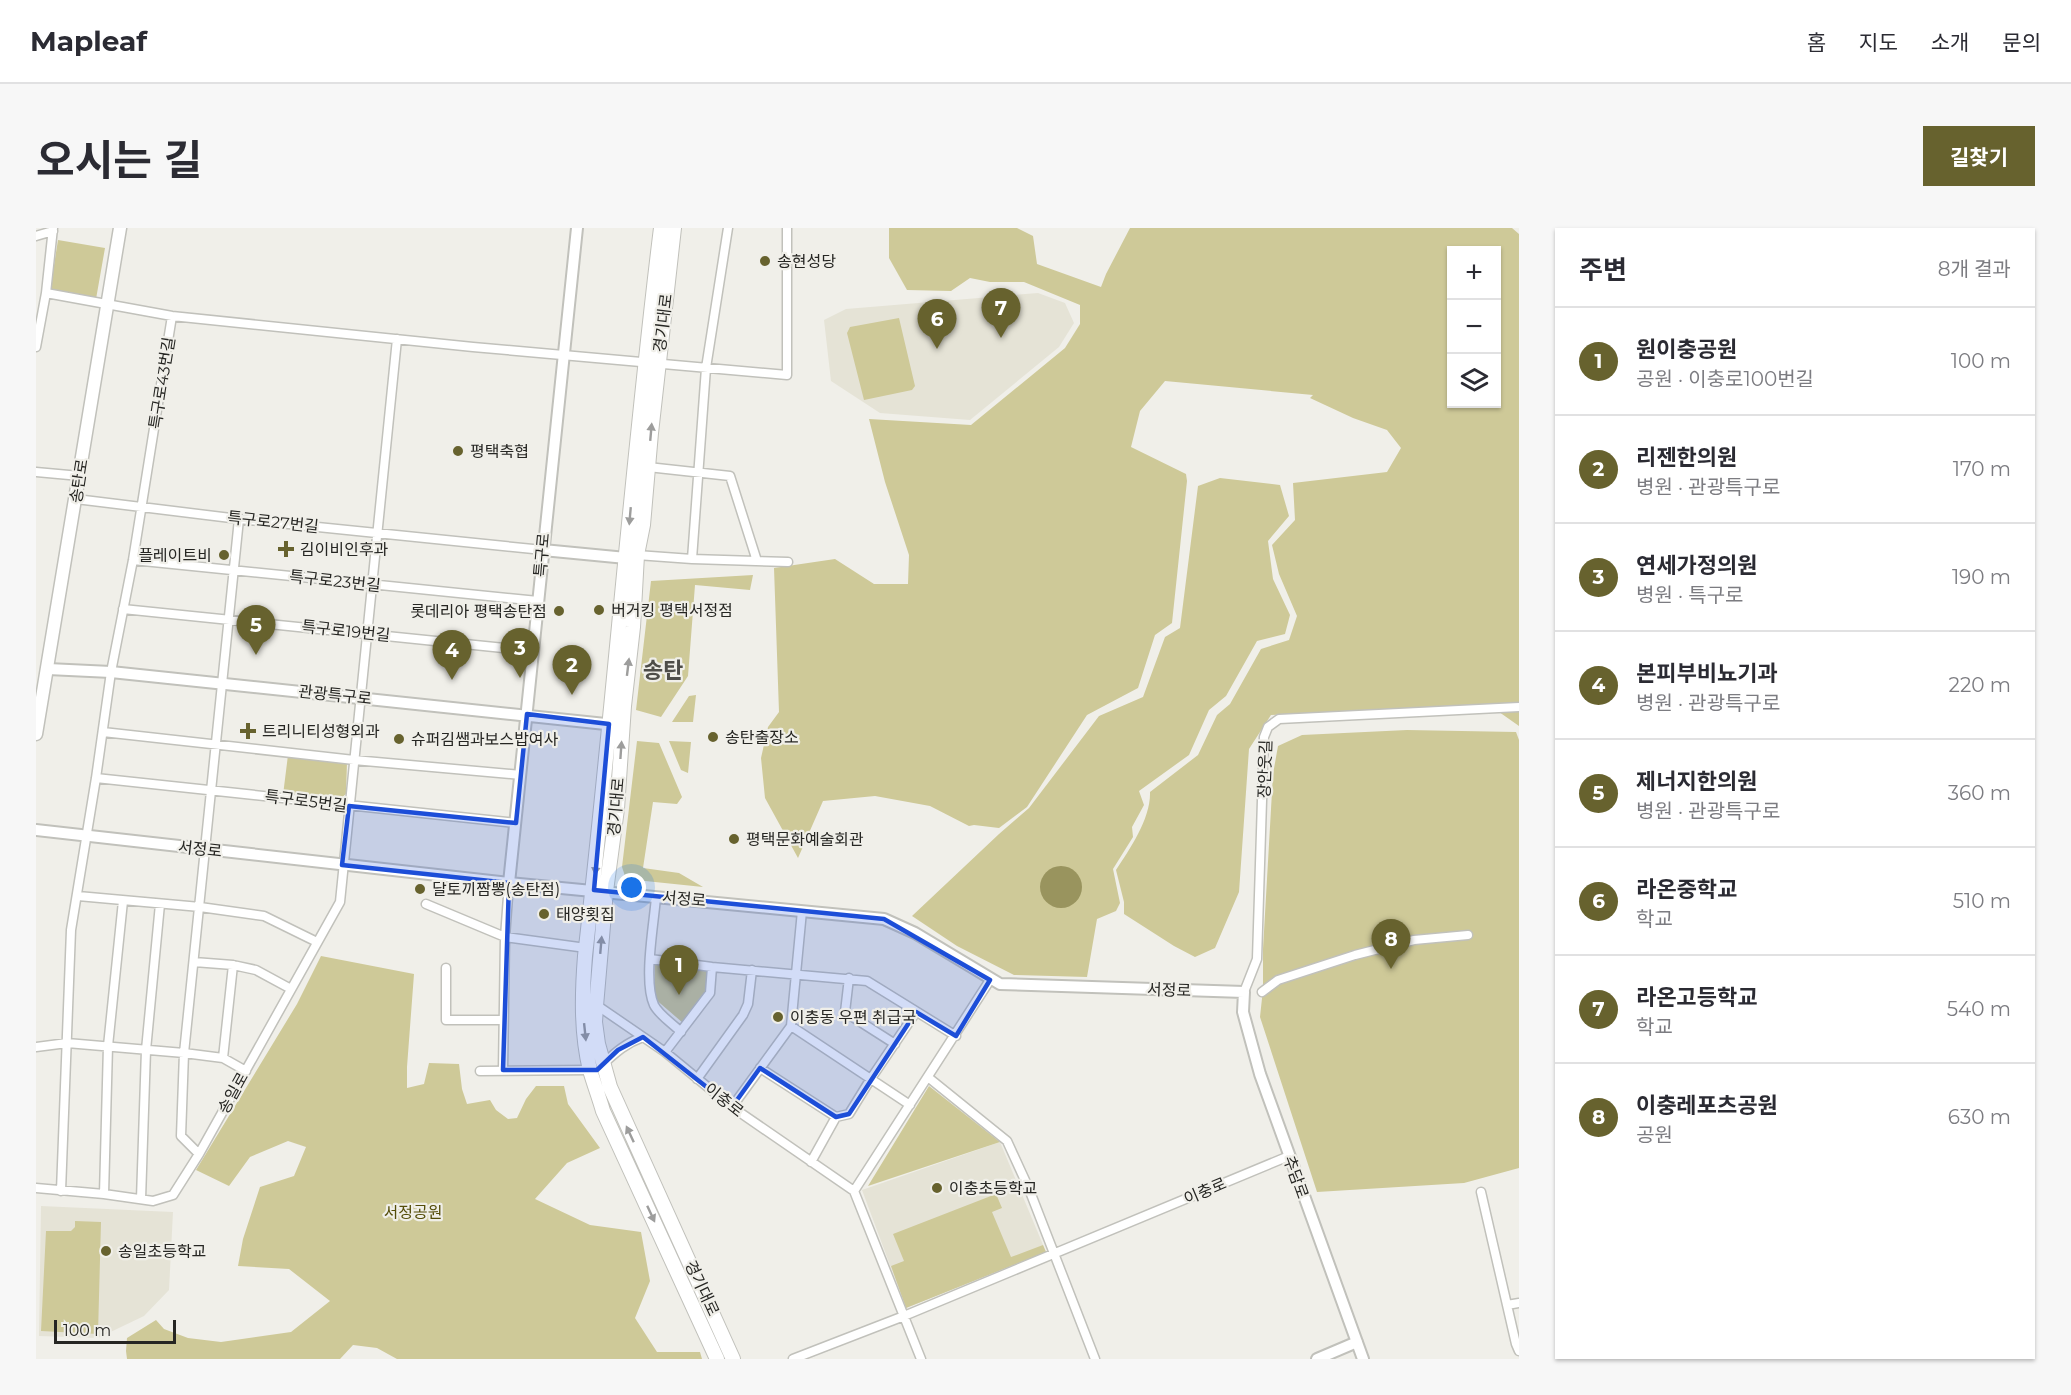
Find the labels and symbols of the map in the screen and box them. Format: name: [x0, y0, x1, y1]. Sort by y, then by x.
place label: 송현성당: [777, 252, 836, 271]
marker: 송현성당: [758, 254, 772, 268]
pin: 7: [982, 288, 1020, 338]
street label: 경기대로: [650, 292, 676, 353]
pin: 6: [918, 300, 956, 349]
street label: 특구로43번길: [145, 336, 179, 430]
one-way arrow: [646, 422, 656, 441]
place label: 평택축협: [470, 442, 529, 461]
marker: 평택축협: [451, 444, 465, 458]
street label: 송탄로: [66, 457, 92, 504]
one-way arrow: [625, 506, 635, 525]
street label: 특구로27번길: [226, 508, 320, 536]
street label: 특구로: [531, 532, 553, 578]
marker: 김이비인후과: [277, 540, 295, 558]
place label: 김이비인후과: [300, 540, 389, 559]
place label: 플레이트비: [138, 546, 212, 565]
marker: 플레이트비: [217, 548, 231, 562]
street label: 특구로23번길: [288, 567, 382, 595]
place label: 버거킹 평택서정점: [611, 601, 733, 620]
place label: 롯데리아 평택송탄점: [410, 602, 547, 621]
marker: 버거킹 평택서정점: [592, 603, 606, 617]
marker: 롯데리아 평택송탄점: [552, 604, 566, 618]
pin: 5: [236, 606, 276, 655]
street label: 특구로19번길: [301, 617, 391, 645]
pin: 3: [500, 628, 540, 678]
pin: 4: [432, 630, 472, 680]
pin: 2: [552, 646, 592, 695]
district label: 송탄: [643, 657, 683, 684]
one-way arrow: [623, 658, 633, 677]
street label: 관광특구로: [297, 682, 373, 708]
marker: 트리니티성형외과: [239, 722, 257, 740]
place label: 트리니티성형외과: [262, 722, 380, 741]
place label: 송탄출장소: [725, 728, 799, 747]
place label: 슈퍼김쌤과보스밥여사: [411, 730, 558, 749]
marker: 송탄출장소: [706, 730, 720, 744]
marker: 슈퍼김쌤과보스밥여사: [392, 732, 406, 746]
street label: 장안웃길: [1254, 739, 1276, 799]
one-way arrow: [616, 740, 625, 759]
street label: 경기대로: [604, 777, 628, 837]
street label: 특구로5번길: [264, 787, 348, 815]
place label: 평택문화예술회관: [746, 830, 864, 849]
marker: 평택문화예술회관: [727, 832, 741, 846]
street label: 서정로: [177, 837, 223, 861]
one-way arrow: [591, 856, 601, 875]
your location: [617, 873, 646, 902]
place label: 달토끼짬뽕(송탄점): [432, 880, 560, 899]
marker: 달토끼짬뽕(송탄점): [413, 882, 427, 896]
street label: 서정로: [661, 888, 707, 910]
place label: 태양횟집: [556, 905, 615, 924]
marker: 태양횟집: [537, 907, 551, 921]
pin: 8: [1372, 920, 1410, 969]
one-way arrow: [596, 936, 606, 955]
pin: 1: [660, 946, 698, 995]
street label: 서정로: [1147, 980, 1192, 1000]
place label: 이충동 우편 취급국: [790, 1008, 916, 1027]
marker: 이충동 우편 취급국: [771, 1010, 785, 1024]
one-way arrow: [580, 1022, 590, 1041]
street label: 송일로: [214, 1069, 252, 1117]
street label: 이충로: [701, 1079, 747, 1121]
one-way arrow: [625, 1125, 635, 1143]
street label: 추담로: [1280, 1153, 1313, 1201]
street label: 이충로: [1181, 1174, 1229, 1208]
place label: 이충초등학교: [949, 1179, 1037, 1198]
marker: 이충초등학교: [930, 1181, 944, 1195]
park label: 서정공원: [384, 1203, 442, 1222]
one-way arrow: [646, 1205, 655, 1222]
place label: 송일초등학교: [118, 1242, 206, 1261]
marker: 송일초등학교: [99, 1244, 113, 1258]
street label: 경기대로: [681, 1257, 723, 1319]
scale bar: [54, 1317, 176, 1344]

